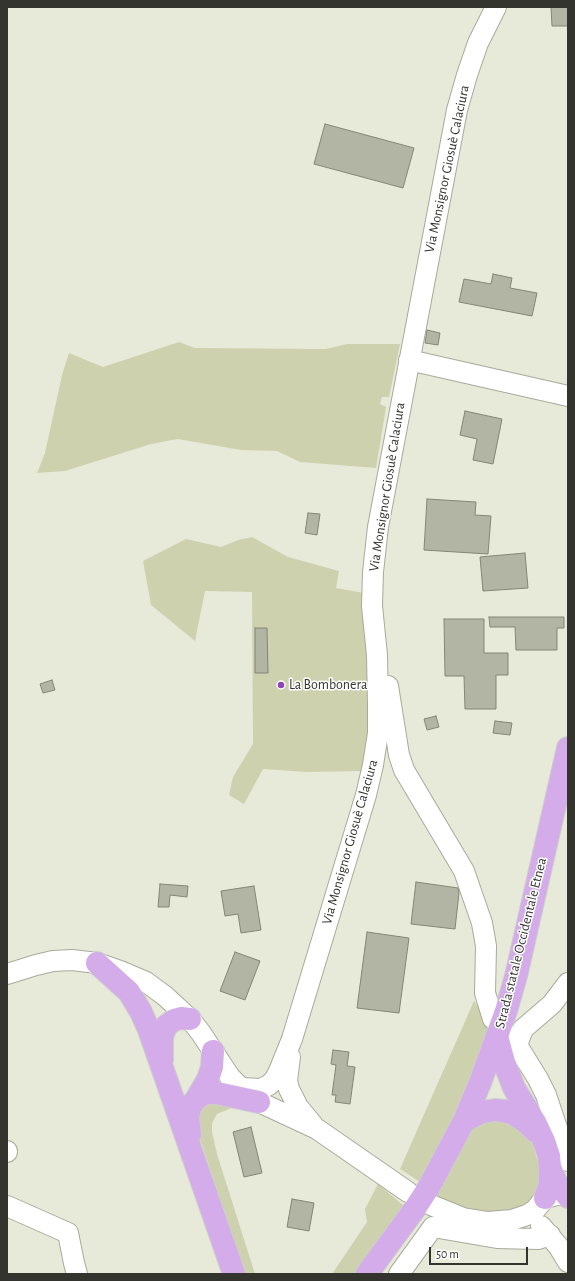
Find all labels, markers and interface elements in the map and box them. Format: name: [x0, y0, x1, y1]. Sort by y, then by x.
street label: Via Monsignor Giosuè Calaciura: [421, 84, 473, 254]
street label: Via Monsignor Giosuè Calaciura: [365, 401, 409, 573]
place label: La Bombonera: [289, 677, 367, 693]
marker: La Bombonera: [276, 680, 286, 690]
street label: Via Monsignor Giosuè Calaciura: [318, 758, 382, 926]
street label: Strada statale Occidentale Etnea: [492, 856, 550, 1030]
scale bar: [431, 1239, 530, 1265]
text: 50 m: [436, 1248, 459, 1260]

